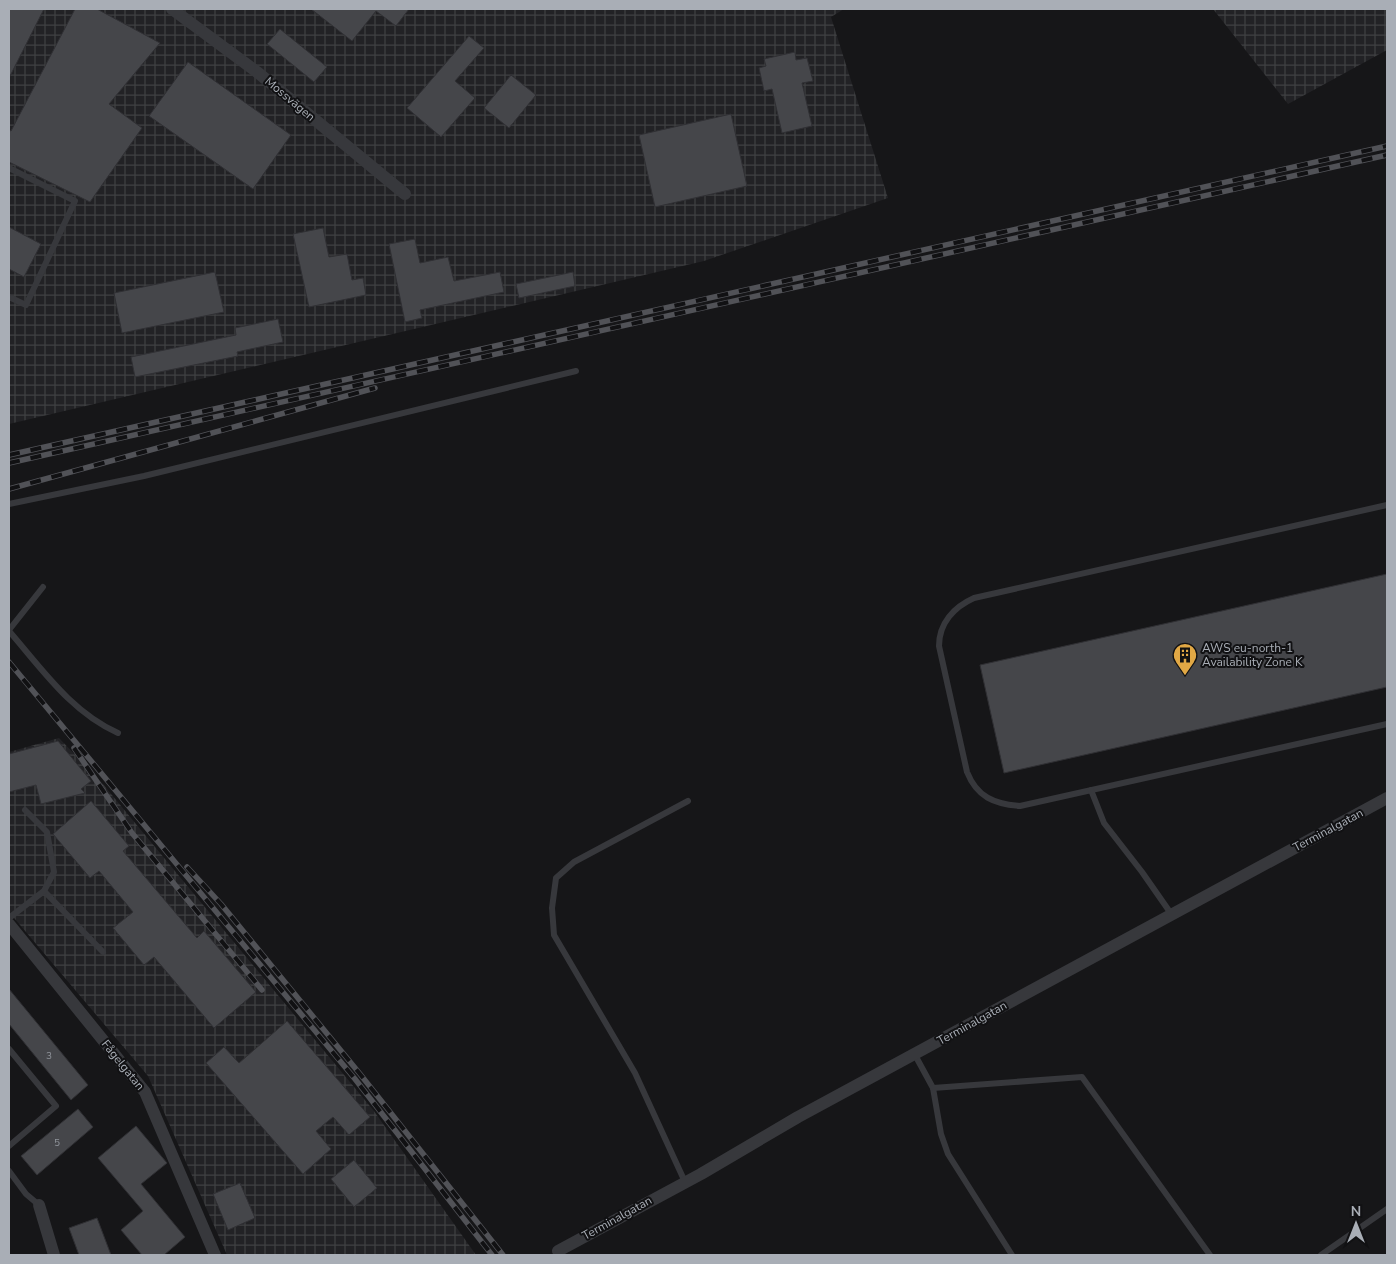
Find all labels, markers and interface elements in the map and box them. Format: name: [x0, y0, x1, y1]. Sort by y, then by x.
street label: Mossvägen: [261, 73, 319, 125]
place label: AWS eu-north-1 Availability Zone K: [1202, 640, 1303, 670]
building icon: AWS eu-north-1 Availability Zone K: [1172, 642, 1198, 676]
street label: Terminalgatan: [1290, 805, 1366, 855]
street label: Terminalgatan: [934, 997, 1010, 1049]
street label: Fågelgatan: [98, 1037, 148, 1093]
house number: 3: [46, 1049, 52, 1063]
house number: 5: [54, 1136, 60, 1150]
street label: Terminalgatan: [579, 1192, 655, 1244]
north arrow: [1331, 1199, 1381, 1249]
text: N: [1351, 1202, 1361, 1221]

